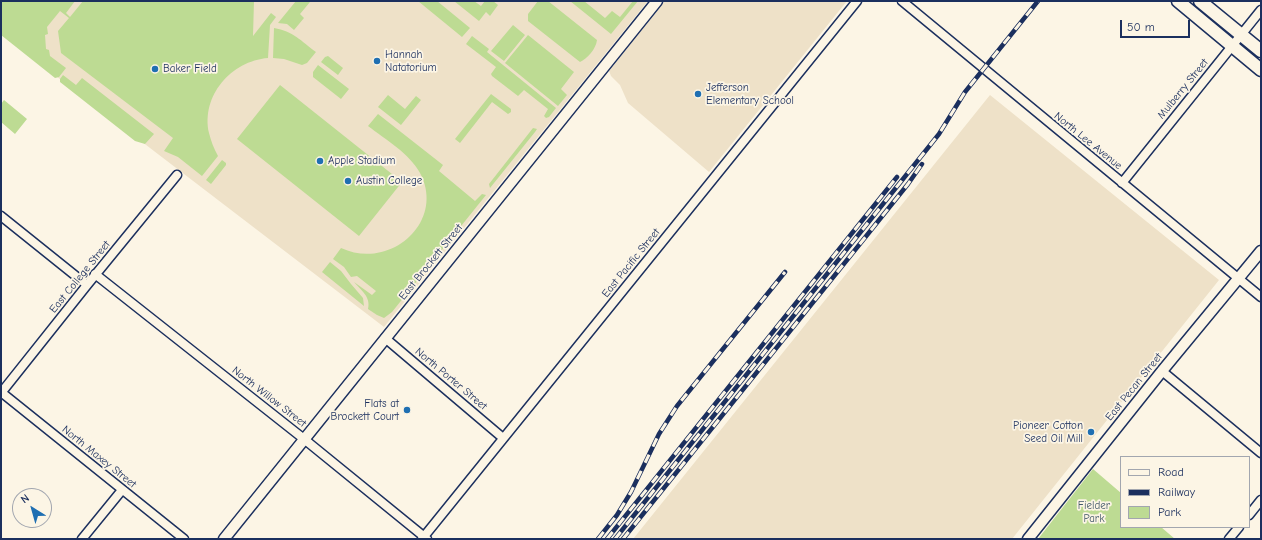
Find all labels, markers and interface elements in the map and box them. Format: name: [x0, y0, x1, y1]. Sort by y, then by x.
scale bar: [1122, 12, 1192, 38]
text: 50 m: [1127, 20, 1155, 34]
place label: Hannah Natatorium: [385, 48, 437, 74]
marker: Hannah Natatorium: [372, 56, 382, 66]
street label: Mulberry Street: [1155, 56, 1211, 122]
place label: Baker Field: [163, 62, 217, 76]
marker: Baker Field: [150, 64, 160, 74]
place label: Jefferson Elementary School: [706, 81, 794, 107]
marker: Jefferson Elementary School: [693, 89, 703, 99]
street label: North Lee Avenue: [1051, 110, 1125, 172]
place label: Apple Stadium: [328, 154, 395, 168]
marker: Apple Stadium: [315, 156, 325, 166]
place label: Austin College: [356, 174, 422, 188]
marker: Austin College: [343, 176, 353, 186]
street label: East Brockett Street: [396, 221, 466, 303]
street label: East Pacific Street: [599, 226, 663, 300]
street label: East College Street: [47, 238, 113, 316]
street label: North Porter Street: [412, 345, 490, 413]
street label: East Pecan Street: [1103, 351, 1165, 423]
street label: North Willow Street: [229, 364, 309, 430]
place label: Flats at Brockett Court: [331, 397, 399, 423]
marker: Flats at Brockett Court: [402, 405, 412, 415]
place label: Pioneer Cotton Seed Oil Mill: [1013, 419, 1083, 445]
street label: North Maxey Street: [59, 423, 139, 491]
marker: Pioneer Cotton Seed Oil Mill: [1086, 427, 1096, 437]
legend: [1120, 456, 1250, 528]
text: Road: [1158, 465, 1184, 479]
text: Railway: [1158, 485, 1195, 499]
north arrow: [12, 488, 52, 528]
text: N: [18, 491, 32, 506]
park label: Fielder Park: [1078, 499, 1110, 525]
text: Park: [1158, 505, 1181, 519]

